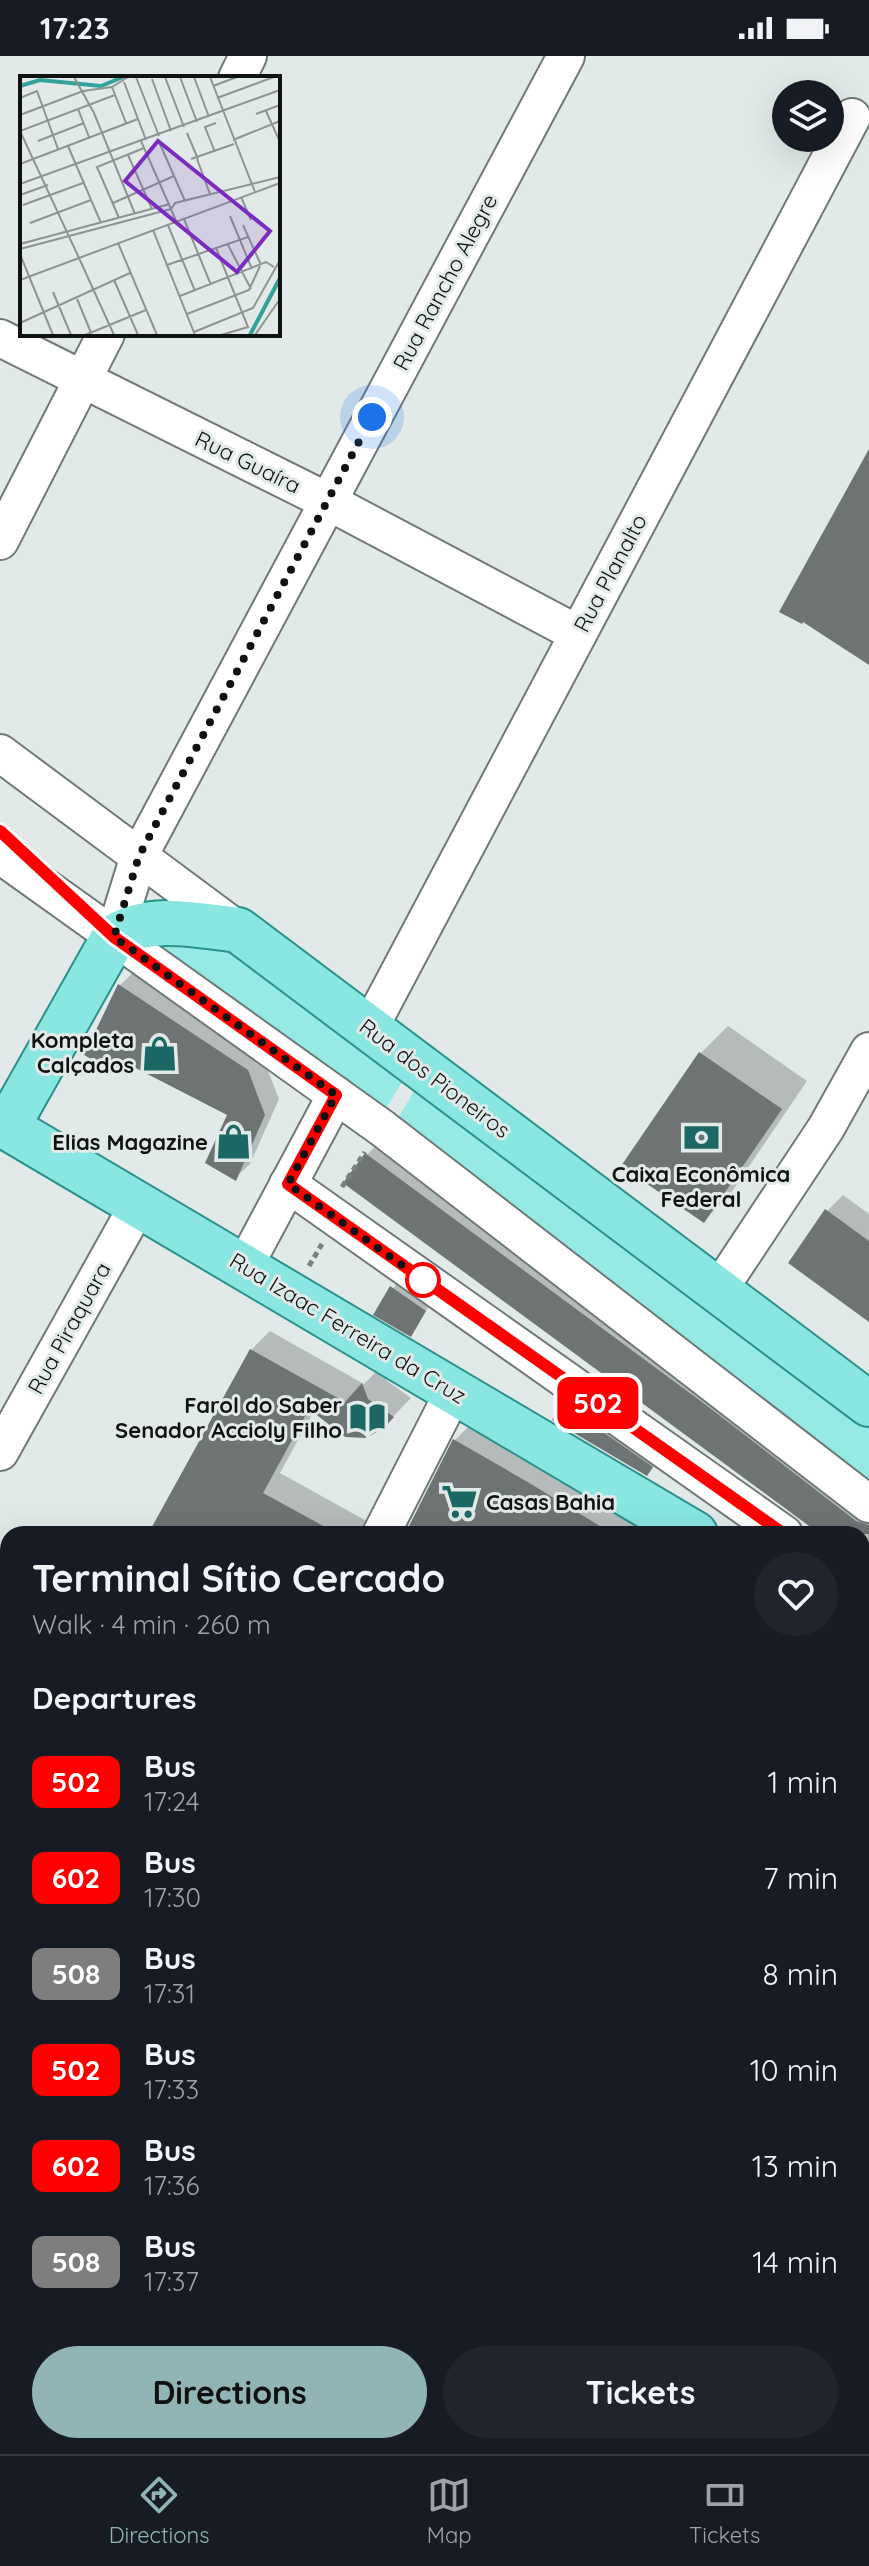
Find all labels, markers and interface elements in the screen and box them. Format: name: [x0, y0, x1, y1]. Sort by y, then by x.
text: 17:23: [40, 9, 110, 47]
inset map: [20, 76, 280, 336]
map controls: [772, 80, 844, 152]
button: layers: [772, 80, 844, 152]
street label: Rua Rancho Alegre: [387, 189, 503, 375]
your location: [352, 397, 392, 437]
street label: Rua Guaíra: [191, 424, 305, 500]
street label: Rua Planalto: [567, 509, 653, 637]
street label: Rua dos Pioneiros: [354, 1012, 516, 1144]
place label: Kompleta Calçados: [31, 1026, 134, 1079]
shop icon: Kompleta Calçados: [141, 1034, 179, 1072]
bank icon: Caixa Econômica Federal: [682, 1119, 720, 1157]
shop icon: Elias Magazine: [215, 1123, 253, 1161]
place label: Elias Magazine: [52, 1128, 208, 1156]
place label: Caixa Econômica Federal: [612, 1160, 790, 1213]
street label: Rua Izaac Ferreira da Cruz: [225, 1246, 471, 1410]
street label: Rua Piraquara: [21, 1257, 117, 1399]
unlabelled marker: [406, 1263, 440, 1297]
line badge: 502: [552, 1377, 644, 1429]
text: 502: [573, 1385, 623, 1420]
place label: Farol do Saber Senador Accioly Filho: [115, 1391, 342, 1444]
library icon: Farol do Saber Senador Accioly Filho: [349, 1399, 387, 1437]
supermarket icon: Casas Bahia: [441, 1483, 479, 1521]
place label: Casas Bahia: [486, 1488, 615, 1516]
button: heart: [754, 1552, 838, 1636]
text: Terminal Sítio Cercado: [32, 1554, 445, 1602]
text: Walk · 4 min · 260 m: [32, 1608, 271, 1641]
text: Departures: [32, 1679, 197, 1717]
text: Bus: [144, 1747, 196, 1785]
text: 1 min: [768, 1763, 838, 1801]
text: 502: [51, 1764, 101, 1799]
text: 17:24: [144, 1785, 200, 1818]
text: Bus: [144, 1843, 196, 1881]
text: 7 min: [763, 1859, 838, 1897]
text: 602: [52, 1860, 100, 1895]
text: 17:30: [144, 1881, 201, 1914]
text: Bus: [144, 1939, 196, 1977]
text: 8 min: [762, 1955, 838, 1993]
text: 508: [52, 1956, 100, 1991]
text: 17:31: [144, 1977, 195, 2010]
text: Bus: [144, 2035, 196, 2073]
text: 10 min: [750, 2051, 838, 2089]
text: 502: [51, 2052, 101, 2087]
text: 17:33: [144, 2073, 199, 2106]
text: Bus: [144, 2131, 196, 2169]
text: 13 min: [752, 2147, 838, 2185]
text: 602: [52, 2148, 100, 2183]
text: 17:36: [144, 2169, 199, 2202]
text: Bus: [144, 2227, 196, 2265]
text: 14 min: [752, 2243, 838, 2281]
text: 508: [52, 2244, 100, 2279]
text: 17:37: [144, 2265, 199, 2298]
button: Directions: [32, 2346, 427, 2438]
button: Tickets: [443, 2346, 838, 2438]
tab: Directions: [109, 2473, 209, 2549]
tab: Map: [427, 2473, 472, 2549]
tab: Tickets: [689, 2473, 760, 2549]

